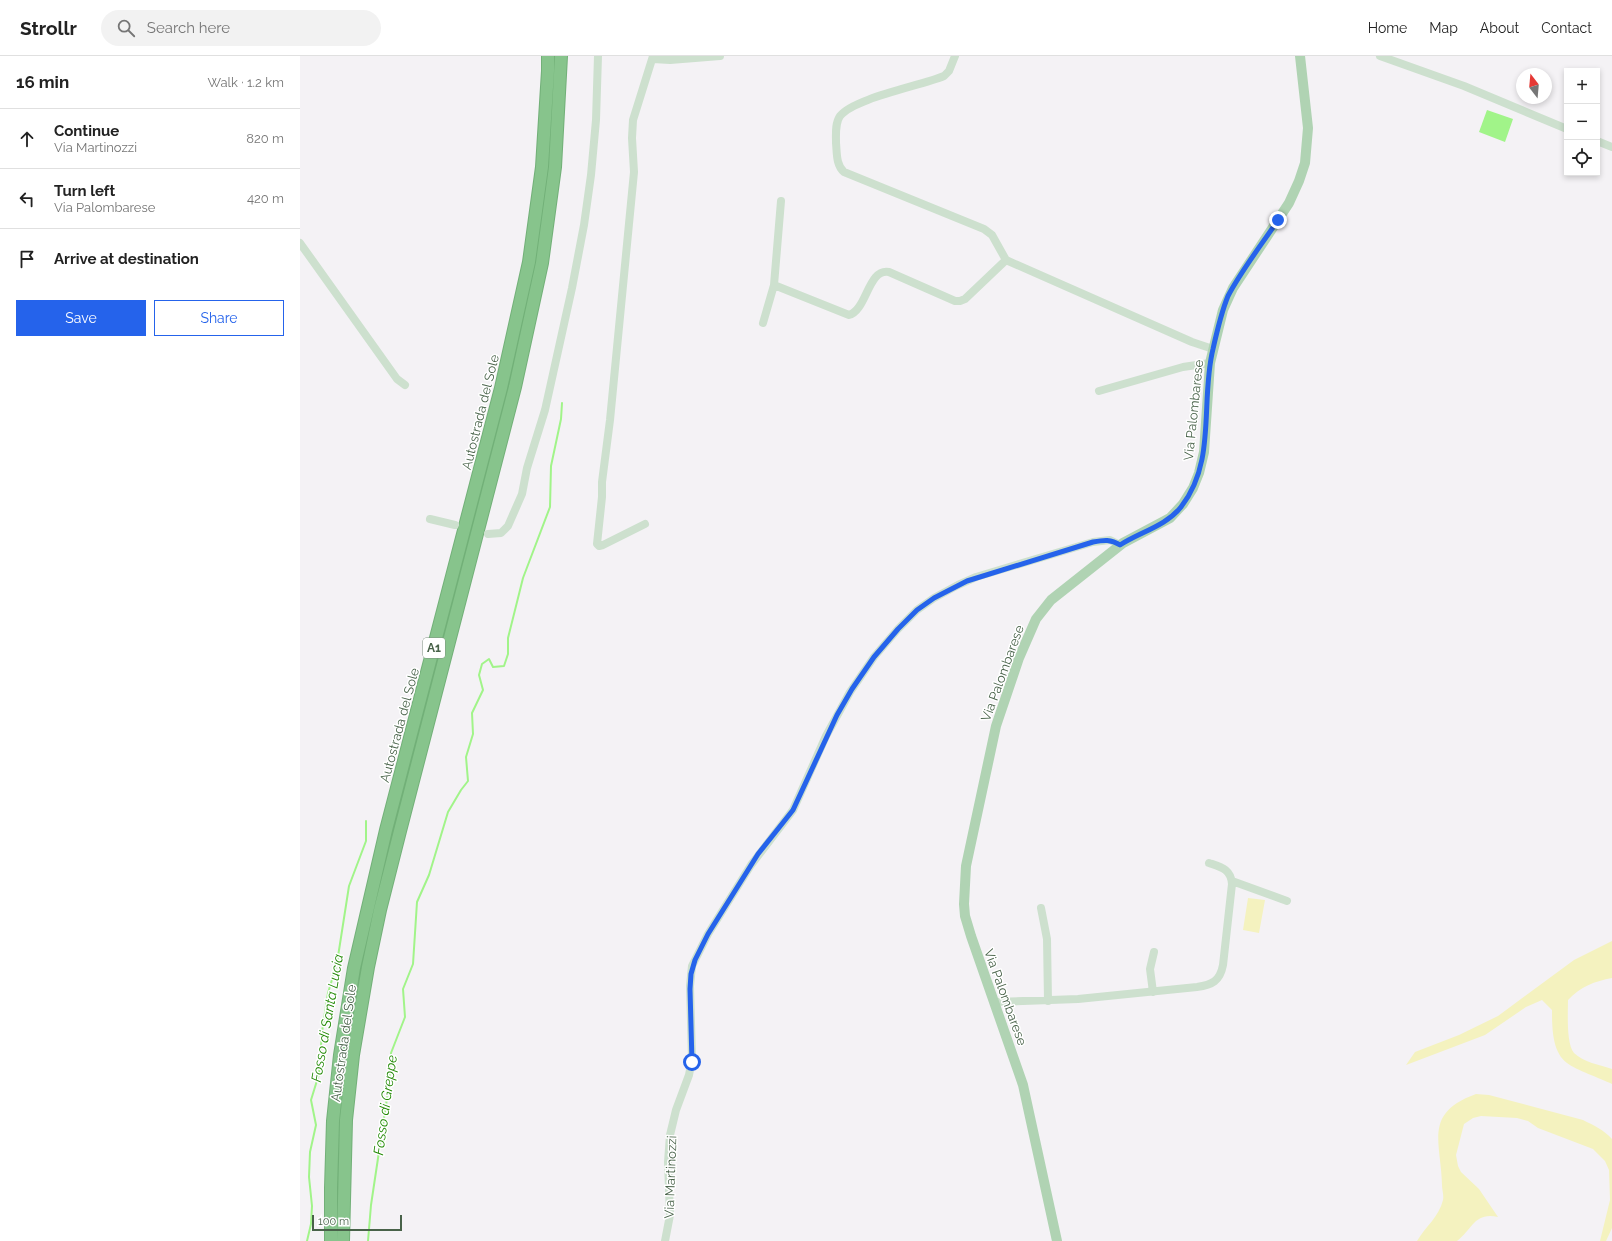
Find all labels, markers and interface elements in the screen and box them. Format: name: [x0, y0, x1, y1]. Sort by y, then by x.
search box: [101, 10, 381, 46]
text: Strollr: [20, 17, 77, 39]
icon: search: [115, 17, 137, 39]
text: Search here: [147, 19, 230, 37]
text: Home: [1368, 20, 1407, 36]
text: Map: [1429, 20, 1458, 36]
text: About: [1480, 20, 1519, 36]
text: Contact: [1541, 20, 1592, 36]
north arrow: [1516, 68, 1552, 104]
map controls: [1564, 68, 1600, 176]
button: +: [1564, 68, 1600, 104]
text: 16 min: [16, 72, 69, 92]
text: Walk · 1.2 km: [208, 75, 284, 90]
button: −: [1564, 104, 1600, 140]
text: Continue: [54, 122, 119, 140]
icon: ahead: [16, 128, 38, 150]
text: 820 m: [246, 131, 284, 146]
text: Via Martinozzi: [54, 140, 137, 155]
button: locate: [1564, 140, 1600, 176]
text: Turn left: [54, 182, 115, 200]
icon: left: [16, 188, 38, 210]
text: 420 m: [247, 191, 284, 206]
text: Via Palombarese: [54, 200, 155, 215]
route end: [1269, 211, 1287, 229]
icon: arrive: [16, 248, 38, 270]
text: Arrive at destination: [54, 250, 199, 268]
button: Save: [16, 300, 146, 336]
button: Share: [154, 300, 284, 336]
street label: Autostrada del Sole: [459, 353, 502, 471]
street label: Via Palombarese: [1181, 358, 1206, 461]
street label: Via Palombarese: [978, 623, 1027, 723]
road number: A1: [423, 638, 445, 658]
street label: Autostrada del Sole: [377, 666, 422, 784]
street label: Via Palombarese: [981, 947, 1030, 1048]
water label: Fosso di Santa Lucia: [308, 953, 346, 1083]
street label: Autostrada del Sole: [328, 983, 359, 1103]
water label: Fosso di Greppe: [370, 1053, 400, 1156]
route start: [683, 1053, 701, 1071]
street label: Via Martinozzi: [662, 1135, 679, 1219]
scale bar: [312, 1213, 402, 1232]
text: 100 m: [318, 1215, 349, 1228]

